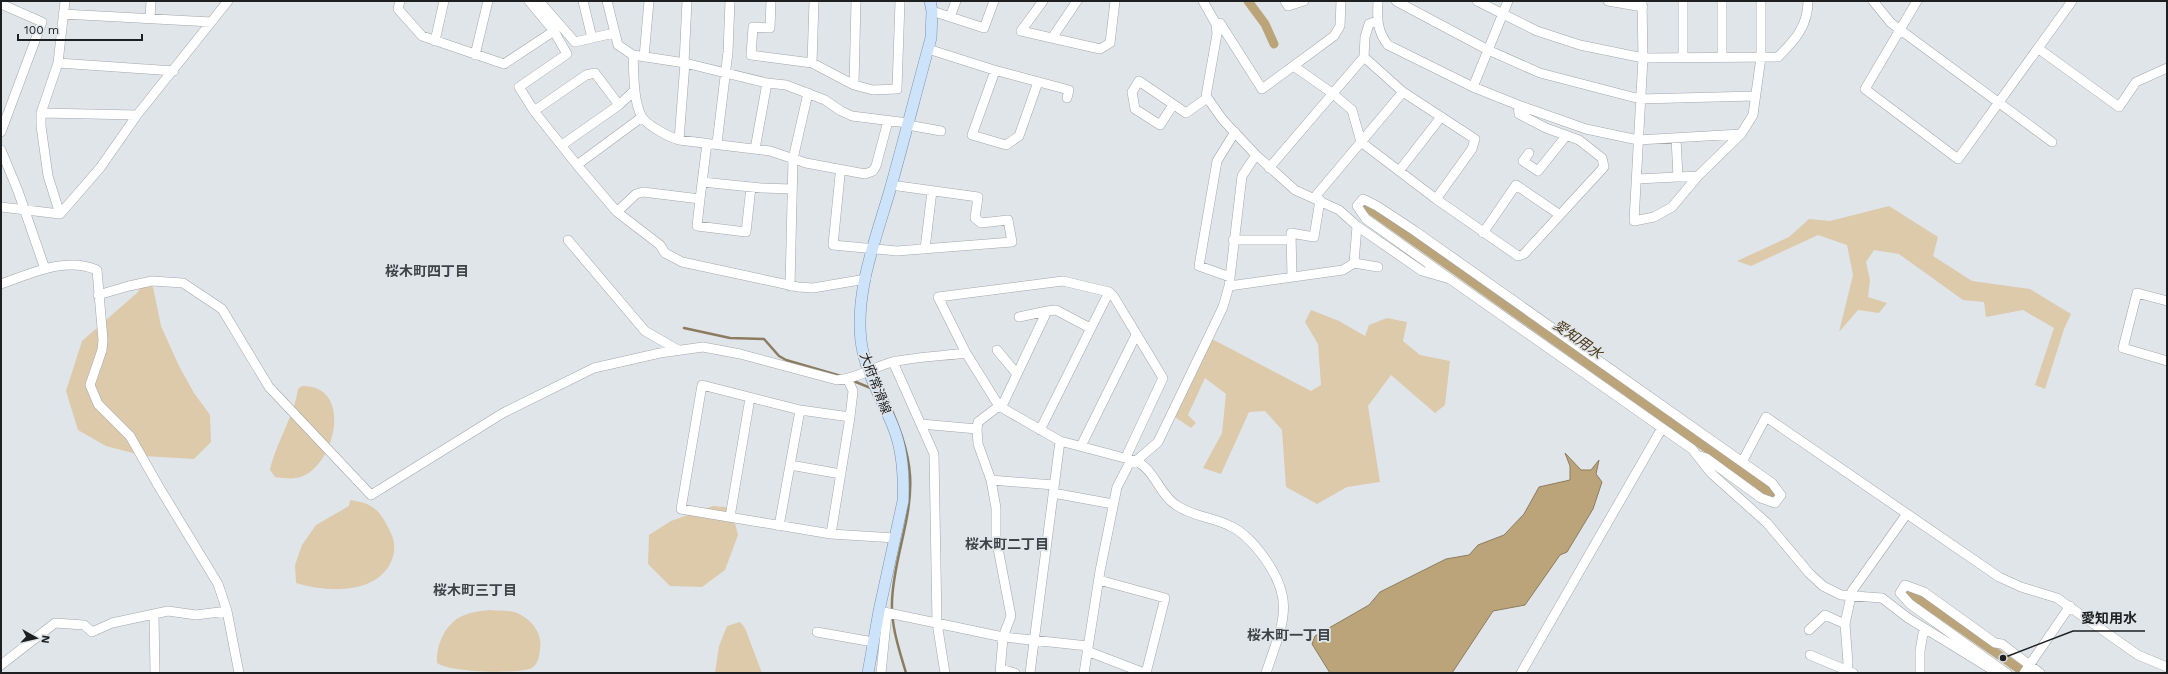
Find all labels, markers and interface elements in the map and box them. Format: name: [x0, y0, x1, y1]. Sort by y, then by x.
scale bar: [18, 16, 142, 42]
text: 100 m: [24, 23, 59, 37]
district label: 桜木町四丁目: [385, 263, 469, 279]
water label: 愛知用水: [1550, 316, 1607, 363]
street label: 大府常滑線: [857, 350, 894, 416]
district label: 桜木町二丁目: [965, 536, 1049, 552]
district label: 桜木町三丁目: [433, 582, 517, 598]
callout: 愛知用水: [2073, 605, 2145, 631]
text: 愛知用水: [2081, 610, 2137, 626]
north arrow: [16, 618, 56, 658]
district label: 桜木町一丁目: [1247, 627, 1331, 643]
text: N: [38, 634, 52, 644]

